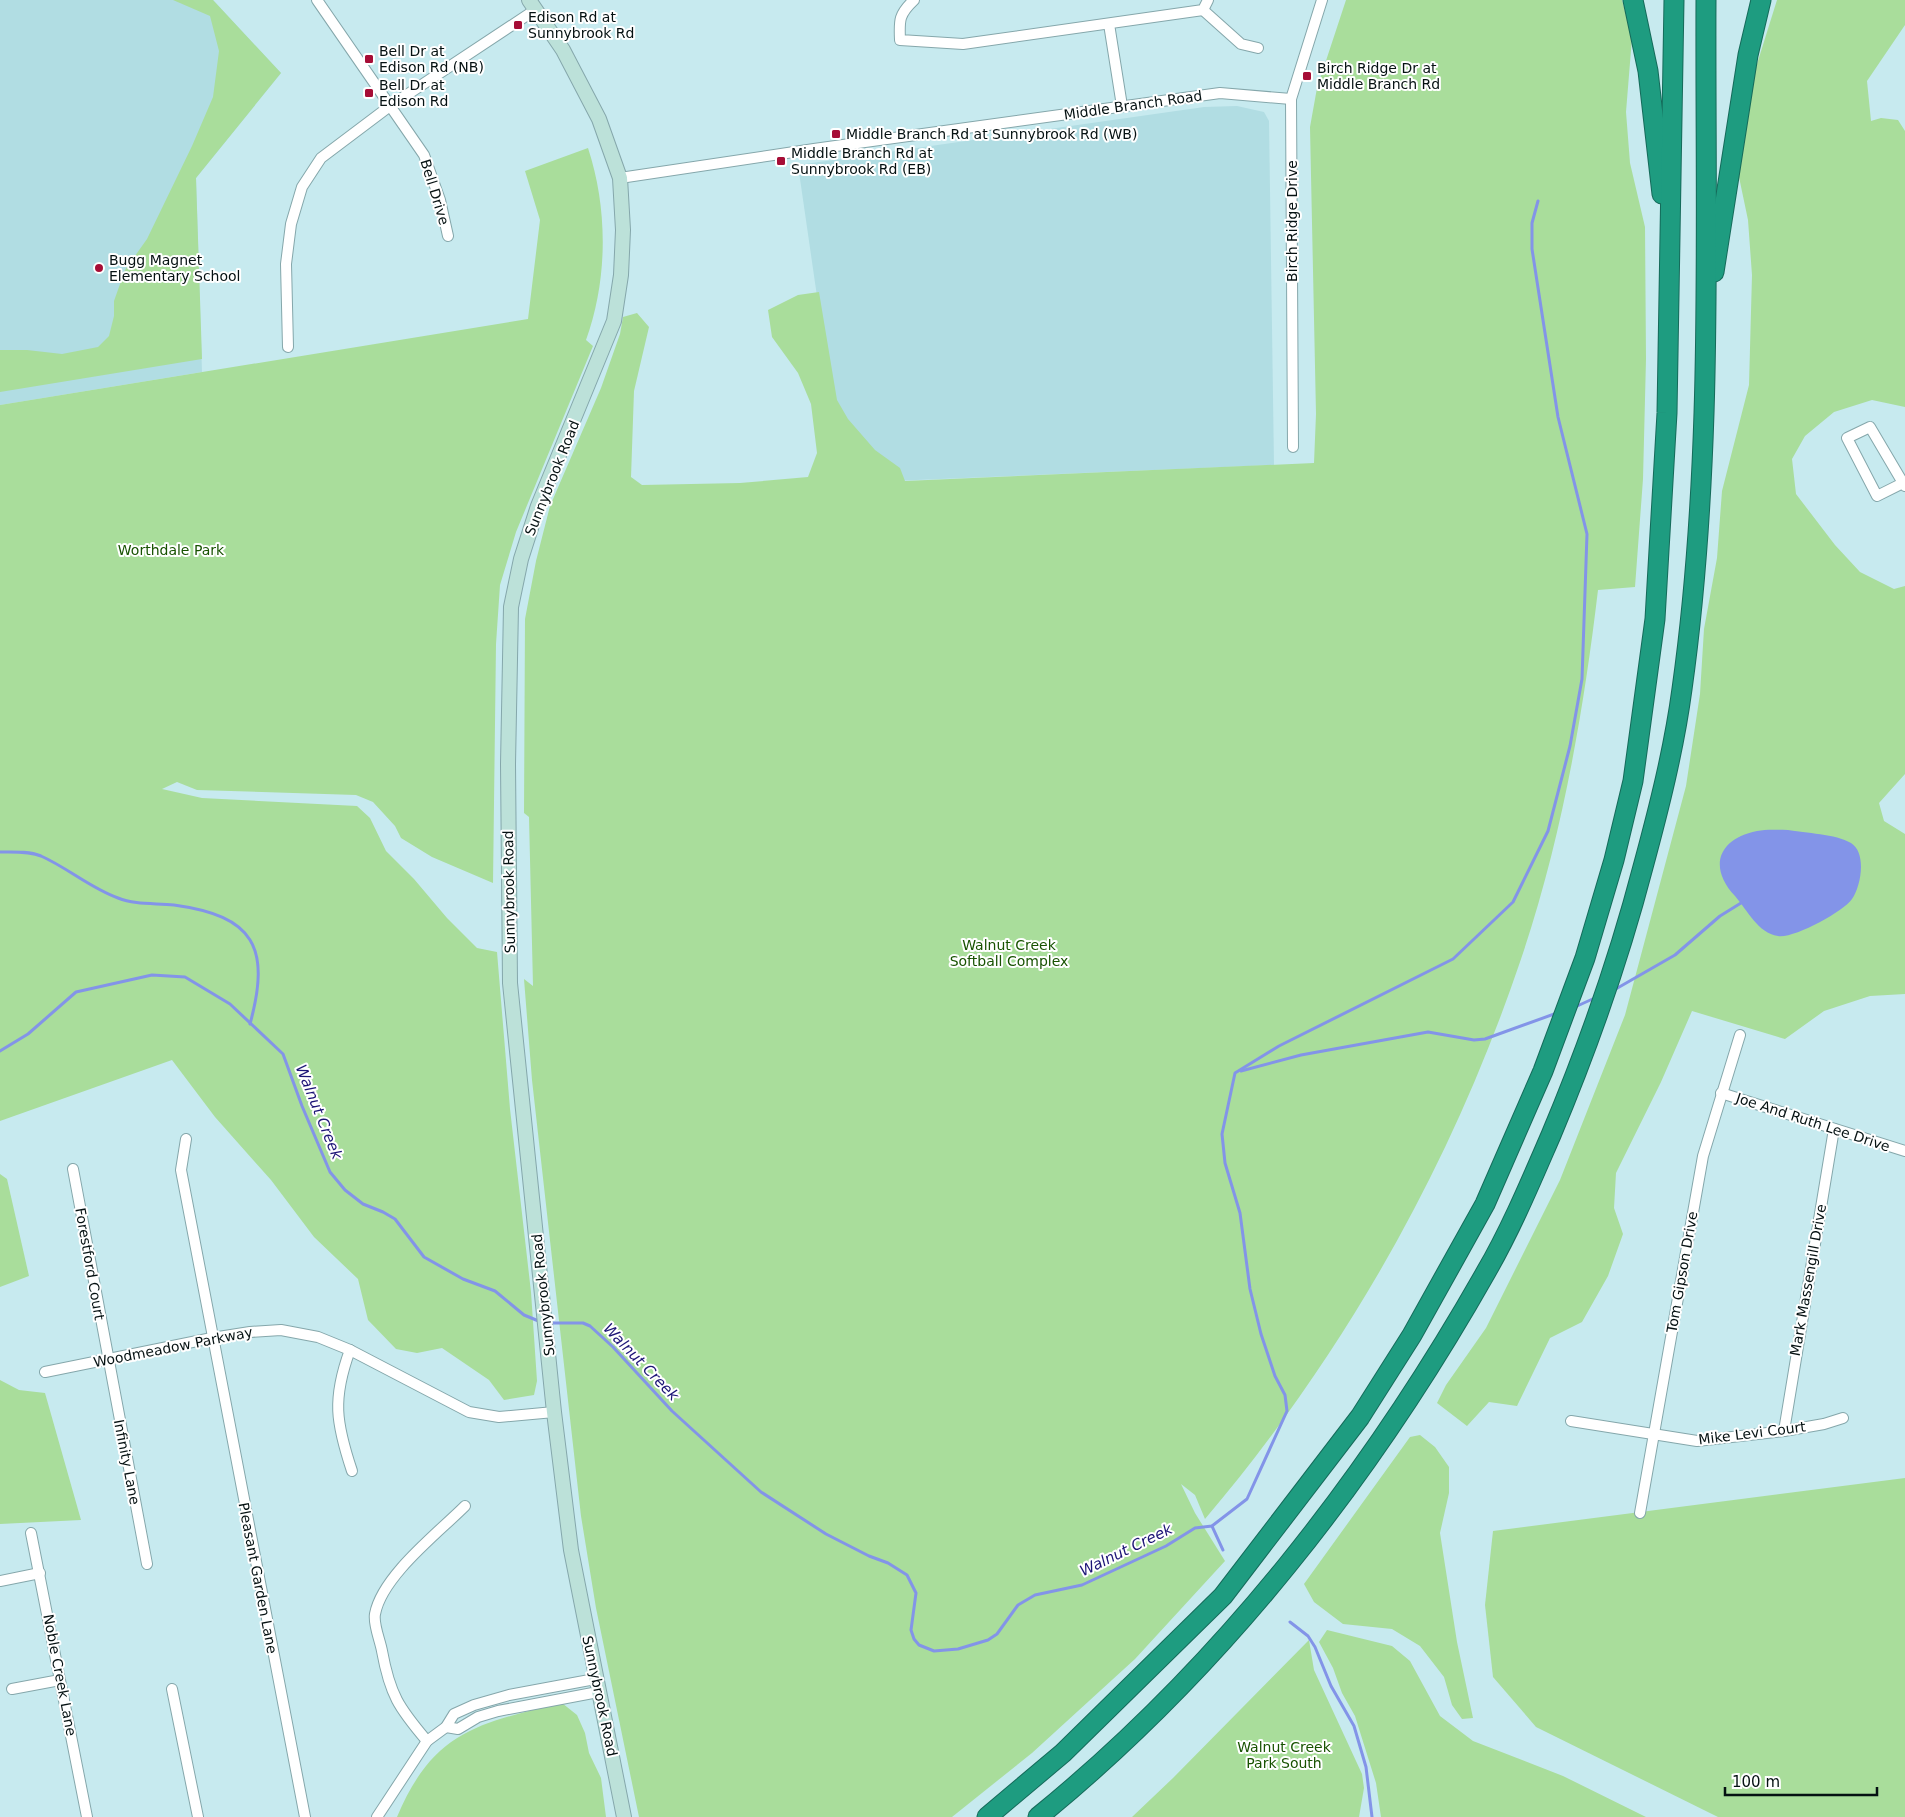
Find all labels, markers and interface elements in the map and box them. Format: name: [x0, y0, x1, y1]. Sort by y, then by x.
place label: Edison Rd at Sunnybrook Rd: [528, 9, 634, 41]
marker: Edison Rd at Sunnybrook Rd: [512, 19, 524, 31]
place label: Bell Dr at Edison Rd (NB): [379, 43, 484, 75]
marker: Bell Dr at Edison Rd (NB): [363, 53, 375, 65]
place label: Birch Ridge Dr at Middle Branch Rd: [1317, 60, 1440, 92]
marker: Birch Ridge Dr at Middle Branch Rd: [1301, 70, 1313, 82]
place label: Bell Dr at Edison Rd: [379, 77, 448, 109]
marker: Bell Dr at Edison Rd: [363, 87, 375, 99]
street label: Middle Branch Road: [1063, 87, 1203, 123]
place label: Middle Branch Rd at Sunnybrook Rd (WB): [846, 126, 1137, 142]
marker: Middle Branch Rd at Sunnybrook Rd (WB): [830, 128, 842, 140]
place label: Middle Branch Rd at Sunnybrook Rd (EB): [791, 145, 933, 177]
marker: Middle Branch Rd at Sunnybrook Rd (EB): [775, 155, 787, 167]
street label: Bell Drive: [417, 157, 453, 227]
street label: Birch Ridge Drive: [1284, 160, 1300, 282]
place label: Bugg Magnet Elementary School: [109, 252, 241, 284]
marker: Bugg Magnet Elementary School: [93, 262, 105, 274]
street label: Sunnybrook Road: [522, 418, 582, 538]
park label: Worthdale Park: [118, 542, 225, 558]
street label: Sunnybrook Road: [500, 830, 518, 954]
park label: Walnut Creek Softball Complex: [950, 937, 1068, 969]
water label: Walnut Creek: [292, 1062, 347, 1163]
street label: Joe And Ruth Lee Drive: [1733, 1089, 1892, 1154]
street label: Mark Massengill Drive: [1787, 1203, 1829, 1357]
street label: Forestford Court: [72, 1207, 108, 1322]
street label: Tom Gipson Drive: [1663, 1210, 1701, 1335]
street label: Sunnybrook Road: [529, 1233, 557, 1357]
water label: Walnut Creek: [600, 1319, 683, 1405]
street label: Woodmeadow Parkway: [92, 1324, 254, 1370]
street label: Infinity Lane: [111, 1418, 143, 1506]
street label: Mike Levi Court: [1697, 1418, 1807, 1448]
street label: Pleasant Garden Lane: [235, 1501, 281, 1655]
water label: Walnut Creek: [1077, 1519, 1176, 1580]
street label: Noble Creek Lane: [40, 1613, 80, 1737]
street label: Sunnybrook Road: [579, 1634, 621, 1758]
park label: Walnut Creek Park South: [1237, 1739, 1332, 1771]
scale bar: [1725, 1764, 1878, 1796]
text: 100 m: [1732, 1773, 1780, 1791]

